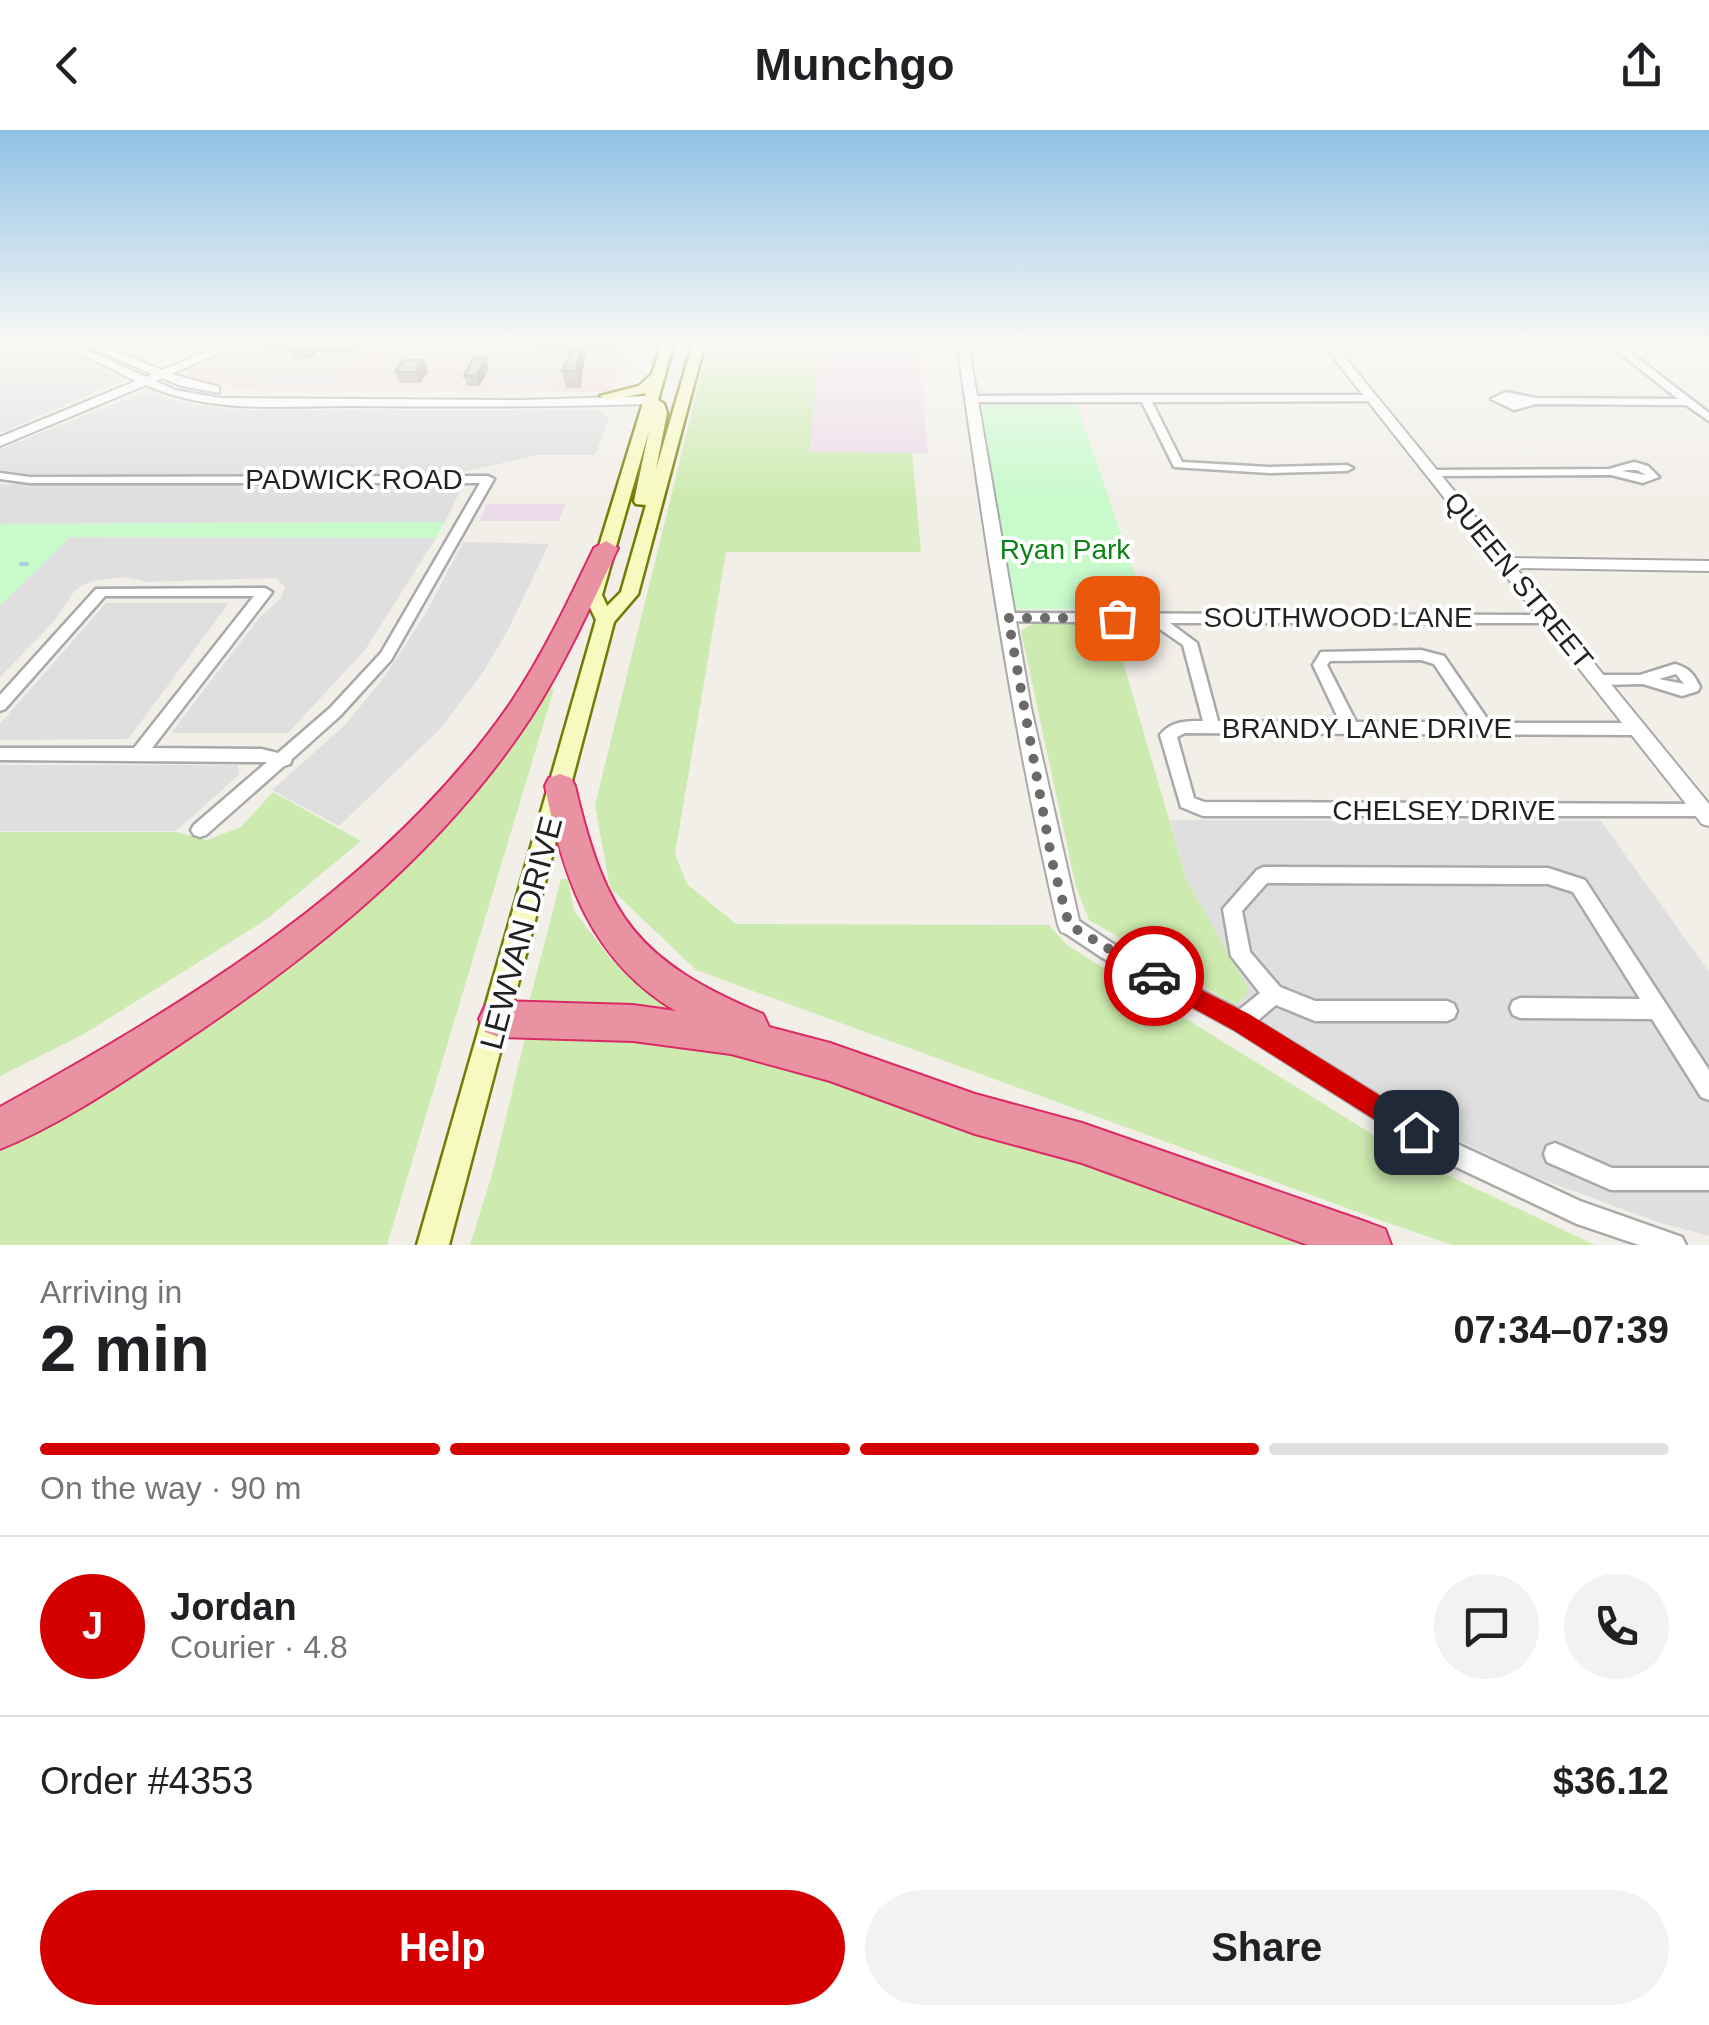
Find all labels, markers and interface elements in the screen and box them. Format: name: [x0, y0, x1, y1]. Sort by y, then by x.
icon: back: [40, 38, 95, 93]
icon: share: [1614, 38, 1669, 93]
text: Munchgo: [755, 39, 954, 90]
street label: PADWICK ROAD: [245, 464, 463, 495]
street label: QUEEN STREET: [1438, 486, 1599, 675]
park label: Ryan Park: [1000, 534, 1131, 565]
pin: [1075, 576, 1160, 661]
icon: bag: [1090, 591, 1145, 646]
street label: SOUTHWOOD LANE: [1203, 602, 1473, 633]
street label: BRANDY LANE DRIVE: [1222, 713, 1512, 744]
street label: CHELSEY DRIVE: [1332, 795, 1556, 826]
street label: LEWVAN DRIVE: [473, 813, 569, 1053]
courier: [1104, 926, 1204, 1026]
icon: car: [1127, 949, 1182, 1004]
pin: [1374, 1090, 1459, 1175]
icon: home: [1389, 1105, 1444, 1160]
text: Arriving in: [40, 1274, 182, 1310]
text: 07:34–07:39: [1453, 1309, 1669, 1351]
text: 2 min: [40, 1312, 210, 1385]
text: On the way · 90 m: [40, 1470, 301, 1506]
button: chat: [1434, 1574, 1539, 1679]
button: phone: [1564, 1574, 1669, 1679]
text: Jordan: [170, 1586, 297, 1628]
text: J: [82, 1605, 103, 1647]
text: Courier · 4.8: [170, 1629, 348, 1665]
text: Order #4353: [40, 1760, 253, 1802]
text: $36.12: [1553, 1760, 1669, 1802]
button: Help: [40, 1890, 845, 2005]
button: Share: [865, 1890, 1669, 2005]

